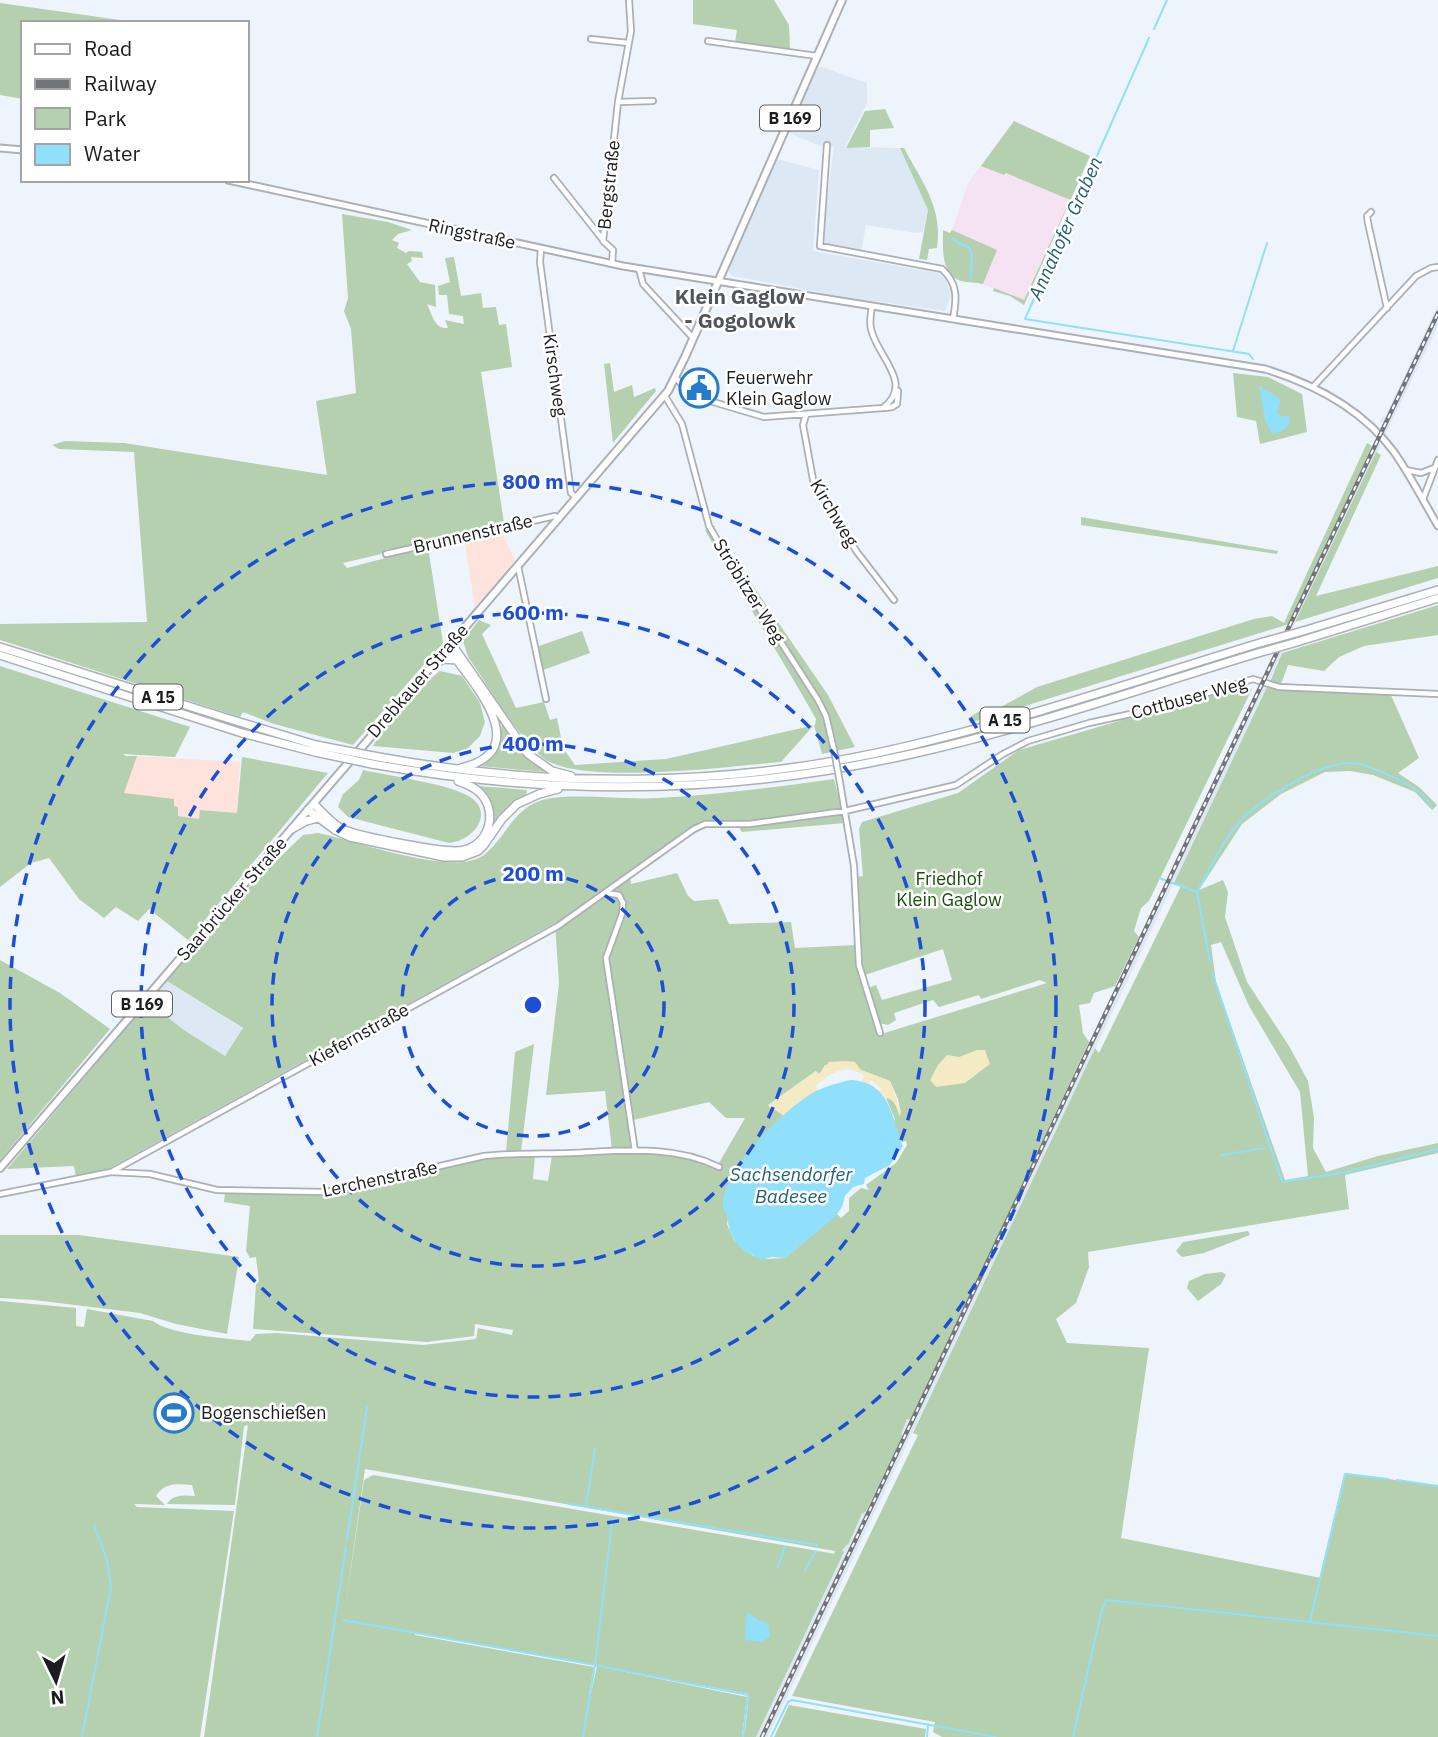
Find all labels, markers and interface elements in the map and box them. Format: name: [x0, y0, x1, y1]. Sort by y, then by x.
legend: [21, 21, 248, 182]
text: Road: [84, 34, 132, 62]
text: Railway: [84, 69, 157, 97]
text: Park: [84, 104, 127, 132]
road number: B 169: [760, 106, 820, 130]
text: Water: [84, 139, 141, 167]
street label: Bergstraße: [592, 139, 625, 231]
water label: Annahofer Graben: [1022, 153, 1107, 304]
street label: Ringstraße: [427, 213, 518, 254]
district label: Klein Gaglow - Gogolowk: [675, 282, 806, 334]
street label: Kirschweg: [538, 332, 573, 418]
place label: Feuerwehr Klein Gaglow: [726, 366, 832, 410]
public building icon: Feuerwehr Klein Gaglow: [678, 367, 720, 409]
text: 800 m: [502, 467, 564, 495]
street label: Kirchweg: [805, 475, 864, 551]
street label: Brunnenstraße: [411, 509, 535, 558]
street label: Ströbitzer Weg: [708, 534, 791, 648]
text: 600 m: [502, 598, 564, 626]
street label: Drebkauer Straße: [362, 619, 473, 742]
street label: Cottbuser Weg: [1128, 671, 1250, 724]
road number: A 15: [134, 684, 182, 710]
road number: A 15: [981, 708, 1030, 733]
text: 400 m: [502, 729, 564, 757]
street label: Saarbrücker Straße: [171, 832, 292, 965]
text: 200 m: [502, 859, 564, 887]
park label: Friedhof Klein Gaglow: [896, 867, 1002, 911]
road number: B 169: [112, 992, 172, 1016]
centre of rings: [521, 993, 545, 1017]
street label: Kiefernstraße: [305, 998, 413, 1071]
street label: Lerchenstraße: [320, 1155, 440, 1202]
water label: Sachsendorfer Badesee: [730, 1162, 853, 1208]
sports icon: Bogenschießen: [153, 1392, 195, 1434]
place label: Bogenschießen: [201, 1401, 326, 1424]
north arrow: [21, 1646, 91, 1716]
text: N: [50, 1685, 65, 1710]

